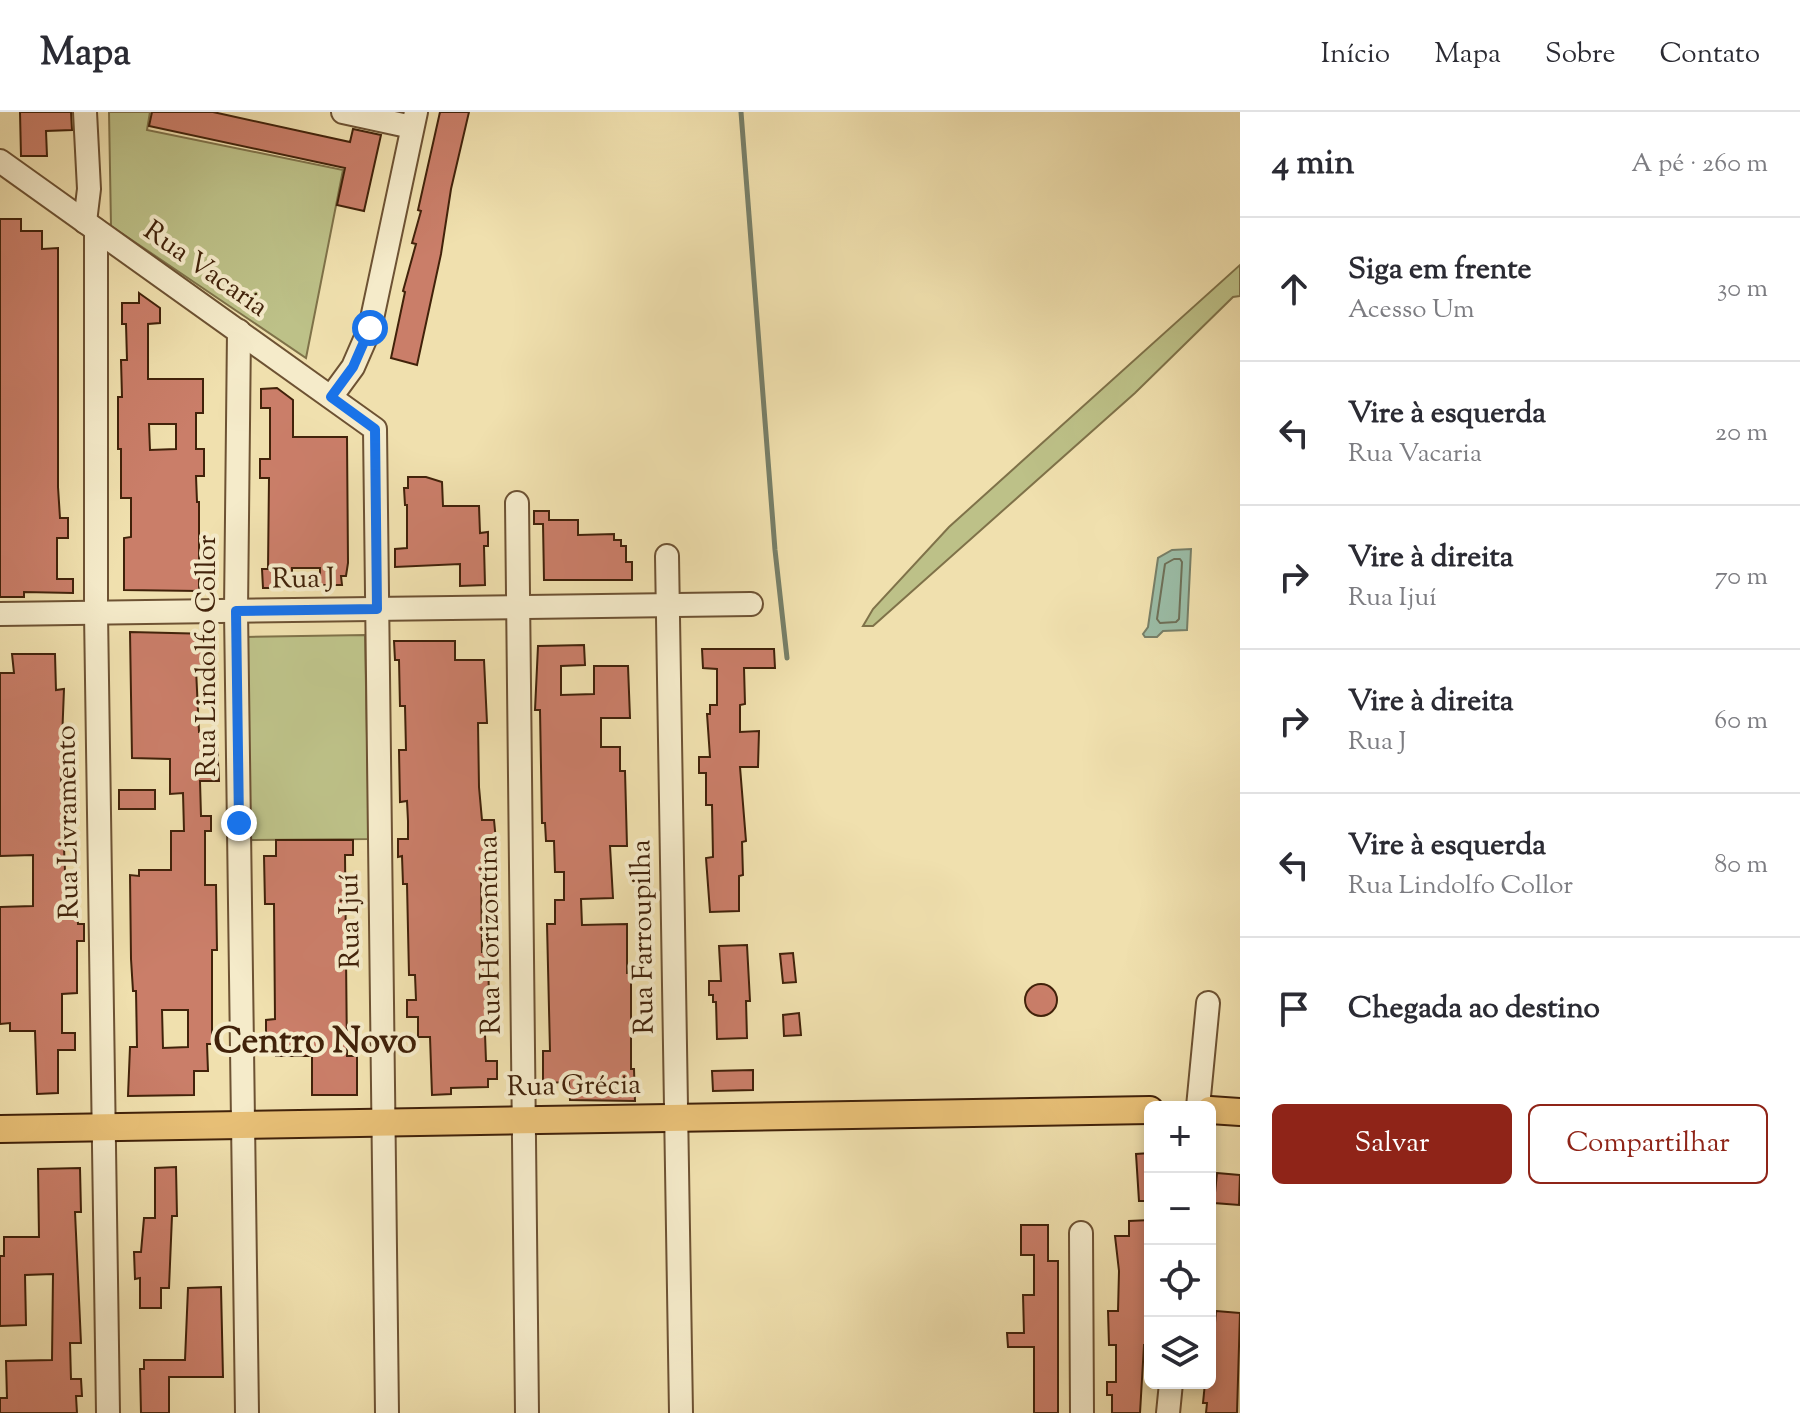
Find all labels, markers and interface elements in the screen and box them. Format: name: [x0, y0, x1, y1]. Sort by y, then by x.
text: Mapa: [40, 28, 131, 82]
text: Início: [1321, 35, 1390, 75]
text: Mapa: [1434, 35, 1501, 75]
text: Sobre: [1545, 35, 1616, 75]
text: Contato: [1660, 35, 1760, 75]
text: 4 min: [1272, 140, 1354, 189]
text: A pé · 260 m: [1631, 146, 1768, 183]
street label: Rua Vacaria: [134, 212, 276, 328]
text: Siga em frente: [1348, 249, 1532, 292]
icon: ahead: [1272, 267, 1316, 311]
text: 30 m: [1717, 271, 1768, 308]
text: Acesso Um: [1348, 292, 1475, 329]
route start: [352, 310, 388, 346]
text: Vire à esquerda: [1348, 393, 1546, 436]
icon: left: [1272, 411, 1316, 455]
text: 20 m: [1715, 415, 1768, 452]
text: Rua Vacaria: [1348, 436, 1482, 473]
street label: Rua Lindolfo Collor: [188, 534, 228, 777]
text: Vire à direita: [1348, 537, 1514, 580]
icon: right: [1272, 555, 1316, 599]
street label: Rua J: [271, 559, 335, 601]
text: 70 m: [1715, 559, 1768, 596]
text: Rua Ijuí: [1348, 580, 1437, 617]
text: Vire à direita: [1348, 681, 1514, 724]
icon: right: [1272, 699, 1316, 743]
text: 60 m: [1714, 703, 1768, 740]
text: Rua J: [1348, 724, 1406, 761]
street label: Rua Livramento: [47, 725, 91, 919]
route end: [221, 805, 257, 841]
text: Vire à esquerda: [1348, 825, 1546, 868]
street label: Rua Horizontina: [469, 835, 513, 1035]
street label: Rua Farroupilha: [622, 839, 666, 1035]
icon: left: [1272, 843, 1316, 887]
text: 80 m: [1714, 847, 1768, 884]
text: Rua Lindolfo Collor: [1348, 868, 1573, 905]
street label: Rua Ijuí: [330, 873, 372, 969]
icon: arrive: [1272, 987, 1316, 1031]
text: Chegada ao destino: [1348, 988, 1600, 1031]
district label: Centro Novo: [213, 1017, 417, 1069]
street label: Rua Grécia: [507, 1066, 642, 1108]
map controls: [1144, 1101, 1216, 1389]
button: +: [1144, 1101, 1216, 1173]
button: Salvar: [1272, 1104, 1512, 1184]
button: Compartilhar: [1528, 1104, 1768, 1184]
button: −: [1144, 1173, 1216, 1245]
button: locate: [1144, 1245, 1216, 1317]
button: layers: [1144, 1317, 1216, 1389]

